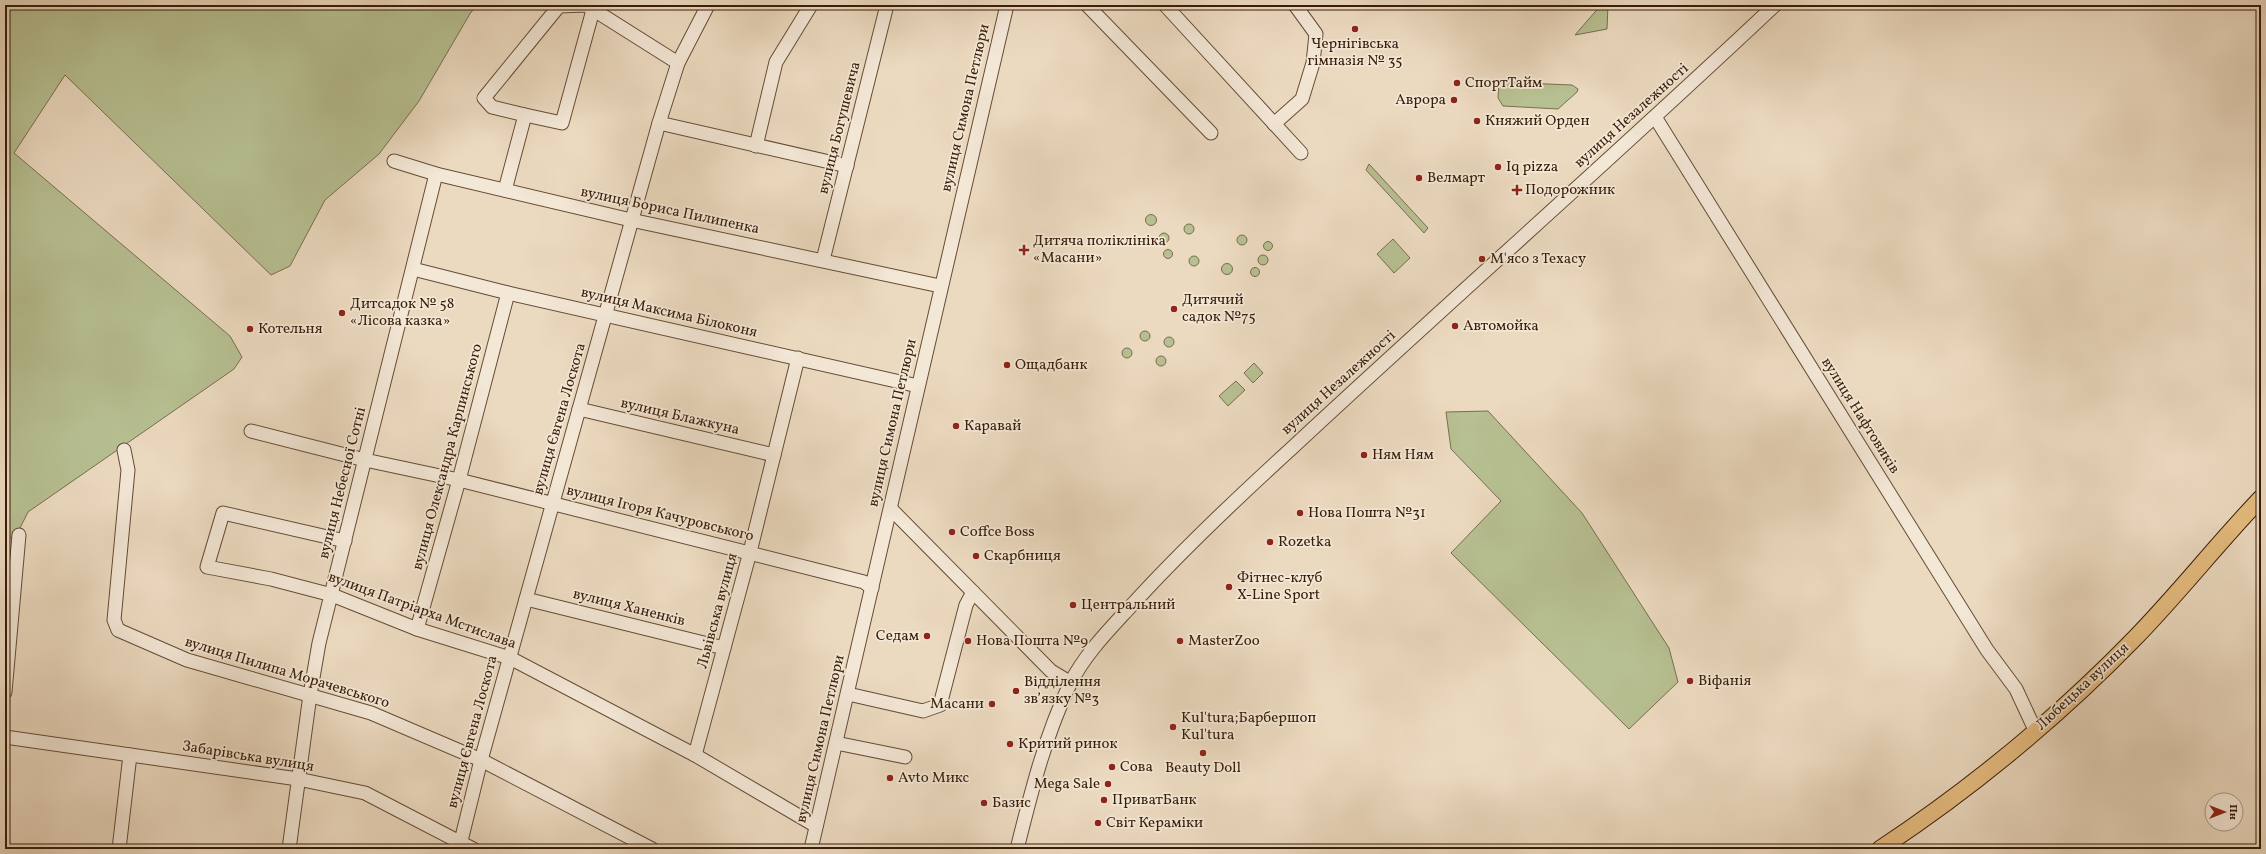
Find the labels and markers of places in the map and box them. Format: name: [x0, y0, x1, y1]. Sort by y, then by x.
marker: Чернігівська гімназія № 35: [1350, 24, 1360, 34]
place label: Чернігівська гімназія № 35: [1307, 34, 1403, 72]
place label: СпортТайм: [1465, 73, 1542, 94]
marker: СпортТайм: [1452, 78, 1462, 88]
place label: Аврора: [1395, 90, 1446, 111]
marker: Аврора: [1449, 95, 1459, 105]
place label: Княжий Орден: [1485, 111, 1590, 132]
marker: Княжий Орден: [1472, 116, 1482, 126]
place label: Iq pizza: [1506, 157, 1558, 178]
marker: Iq pizza: [1493, 162, 1503, 172]
place label: Велмарт: [1427, 168, 1485, 189]
marker: Велмарт: [1414, 173, 1424, 183]
place label: Подорожник: [1525, 180, 1615, 201]
marker: Подорожник: [1512, 185, 1522, 195]
place label: Дитяча поліклініка «Масани»: [1033, 231, 1166, 269]
marker: Дитяча поліклініка «Масани»: [1018, 244, 1030, 256]
place label: М'ясо з Техасу: [1490, 249, 1586, 270]
marker: М'ясо з Техасу: [1477, 254, 1487, 264]
place label: Дитячий садок №75: [1182, 290, 1256, 328]
place label: Дитсадок № 58 «Лісова казка»: [350, 294, 454, 332]
marker: Дитячий садок №75: [1169, 304, 1179, 314]
marker: Дитсадок № 58 «Лісова казка»: [337, 308, 347, 318]
place label: Автомойка: [1463, 316, 1539, 337]
place label: Котельня: [258, 319, 323, 340]
marker: Автомойка: [1450, 321, 1460, 331]
marker: Котельня: [245, 324, 255, 334]
place label: Ощадбанк: [1015, 355, 1088, 376]
marker: Ощадбанк: [1002, 360, 1012, 370]
place label: Каравай: [964, 416, 1021, 437]
marker: Каравай: [951, 421, 961, 431]
place label: Ням Ням: [1372, 445, 1434, 466]
marker: Ням Ням: [1359, 450, 1369, 460]
place label: Нова Пошта №31: [1308, 503, 1426, 524]
marker: Нова Пошта №31: [1295, 508, 1305, 518]
place label: Coffce Boss: [960, 522, 1035, 543]
marker: Coffce Boss: [947, 527, 957, 537]
place label: Rozetka: [1278, 532, 1331, 553]
marker: Rozetka: [1265, 537, 1275, 547]
place label: Скарбниця: [984, 546, 1061, 567]
marker: Скарбниця: [971, 551, 981, 561]
place label: Фітнес-клуб X-Line Sport: [1237, 568, 1323, 606]
marker: Фітнес-клуб X-Line Sport: [1224, 582, 1234, 592]
place label: Центральний: [1081, 595, 1175, 616]
marker: Центральний: [1068, 600, 1078, 610]
place label: Седам: [876, 626, 919, 647]
marker: Седам: [922, 631, 932, 641]
place label: Нова Пошта №9: [976, 631, 1088, 652]
place label: MasterZoo: [1188, 631, 1260, 652]
marker: Нова Пошта №9: [963, 636, 973, 646]
marker: MasterZoo: [1175, 636, 1185, 646]
place label: Віфанія: [1698, 671, 1751, 692]
place label: Відділення зв’язку №3: [1024, 672, 1101, 710]
marker: Віфанія: [1685, 676, 1695, 686]
marker: Відділення зв’язку №3: [1011, 686, 1021, 696]
place label: Масани: [930, 694, 984, 715]
marker: Масани: [987, 699, 997, 709]
place label: Kul'tura;Барбершоп Kul'tura: [1181, 708, 1316, 746]
marker: Kul'tura;Барбершоп Kul'tura: [1168, 722, 1178, 732]
place label: Критий ринок: [1018, 734, 1117, 755]
marker: Критий ринок: [1005, 739, 1015, 749]
marker: Beauty Doll: [1198, 748, 1208, 758]
place label: Сова: [1120, 757, 1153, 778]
place label: Beauty Doll: [1165, 758, 1241, 779]
marker: Сова: [1107, 762, 1117, 772]
place label: Avto Микс: [898, 768, 970, 789]
marker: Avto Микс: [885, 773, 895, 783]
place label: Mega Sale: [1034, 774, 1100, 795]
marker: Mega Sale: [1103, 779, 1113, 789]
place label: ПриватБанк: [1112, 790, 1197, 811]
place label: Базис: [992, 793, 1031, 814]
marker: ПриватБанк: [1099, 795, 1109, 805]
marker: Базис: [979, 798, 989, 808]
place label: Світ Кераміки: [1106, 813, 1203, 834]
marker: Світ Кераміки: [1093, 818, 1103, 828]

